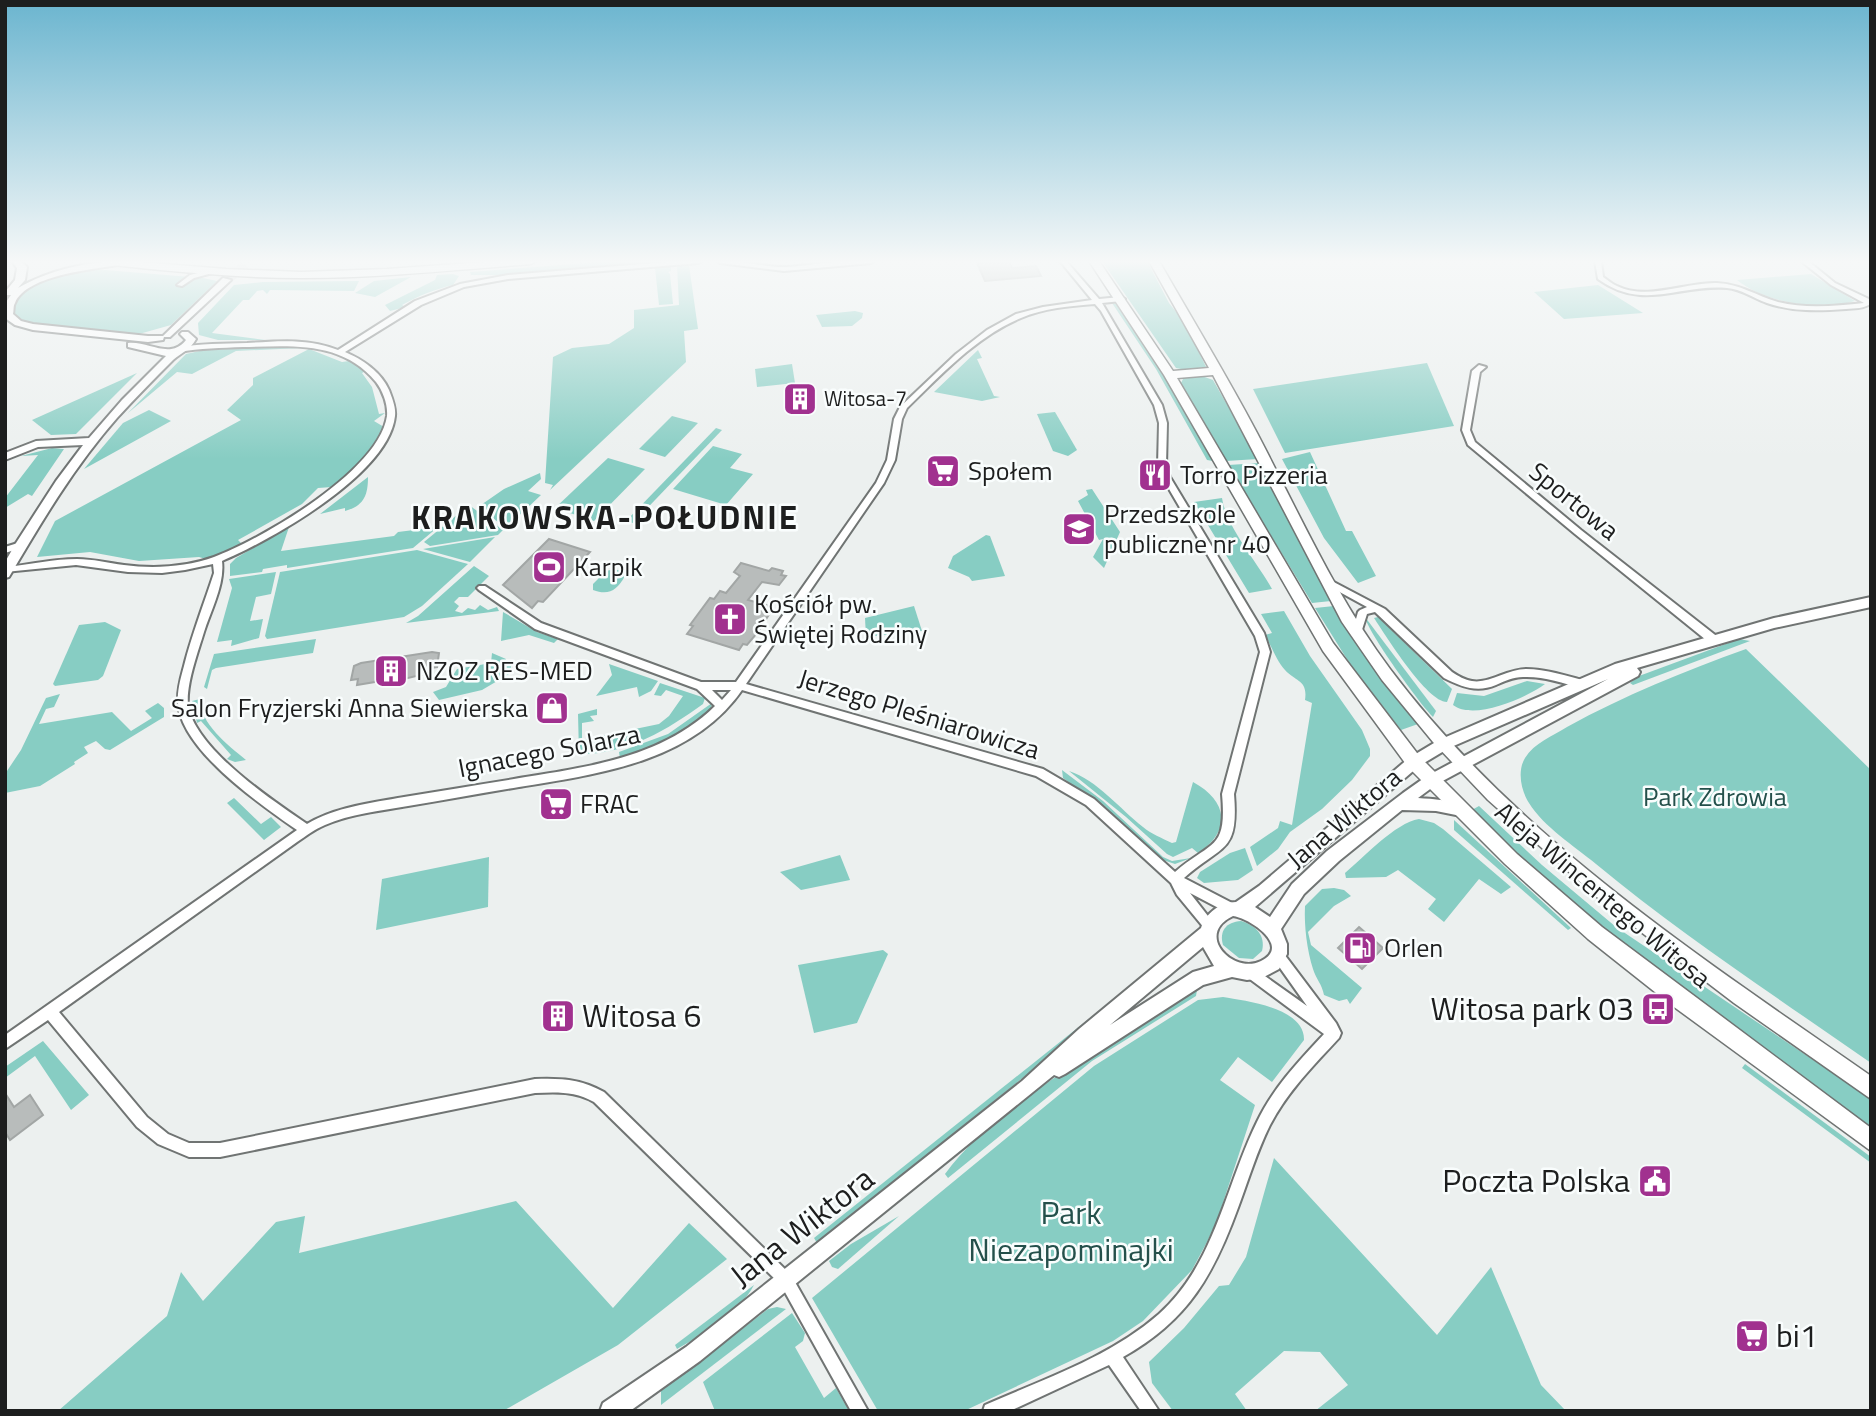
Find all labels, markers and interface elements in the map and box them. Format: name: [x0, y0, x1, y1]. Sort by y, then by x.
building icon: Witosa-7: [781, 380, 819, 418]
place label: Witosa-7: [824, 382, 907, 414]
place label: Społem: [968, 451, 1052, 490]
supermarket icon: Społem: [924, 452, 962, 490]
street label: Sportowa: [1521, 452, 1628, 549]
place label: Torro Pizzeria: [1180, 455, 1328, 494]
restaurant icon: Torro Pizzeria: [1136, 456, 1174, 494]
district label: KRAKOWSKA-POŁUDNIE: [411, 492, 799, 542]
place label: Przedszkole publiczne nr 40: [1104, 494, 1271, 563]
school or university icon: Przedszkole publiczne nr 40: [1060, 510, 1098, 548]
place label: Karpik: [574, 547, 643, 586]
sports icon: Karpik: [530, 548, 568, 586]
place label: Kościół pw. Świętej Rodziny: [754, 584, 927, 653]
church icon: Kościół pw. Świętej Rodziny: [711, 600, 749, 638]
place label: NZOZ RES-MED: [416, 651, 593, 690]
building icon: NZOZ RES-MED: [372, 652, 410, 690]
street label: Jerzego Pleśniarowicza: [794, 658, 1045, 769]
place label: Salon Fryzjerski Anna Siewierska: [171, 688, 528, 727]
shop icon: Salon Fryzjerski Anna Siewierska: [533, 689, 571, 727]
street label: Ignacego Solarza: [455, 714, 643, 787]
street label: Jana Wiktora: [1278, 758, 1410, 877]
park label: Park Zdrowia: [1643, 777, 1787, 816]
place label: FRAC: [580, 784, 639, 823]
supermarket icon: FRAC: [537, 785, 575, 823]
street label: Aleja Wincentego Witosa: [1487, 792, 1720, 997]
place label: Orlen: [1384, 928, 1443, 967]
fuel station icon: Orlen: [1341, 929, 1379, 967]
place label: Witosa park 03: [1430, 984, 1634, 1032]
bus stop icon: Witosa park 03: [1639, 990, 1677, 1028]
place label: Witosa 6: [582, 991, 701, 1039]
building icon: Witosa 6: [539, 997, 577, 1035]
street label: Jana Wiktora: [719, 1155, 884, 1298]
place label: Poczta Polska: [1442, 1156, 1630, 1204]
public building icon: Poczta Polska: [1636, 1162, 1674, 1200]
park label: Park Niezapominajki: [968, 1188, 1174, 1273]
place label: bi1: [1776, 1311, 1818, 1359]
supermarket icon: bi1: [1733, 1317, 1771, 1355]

